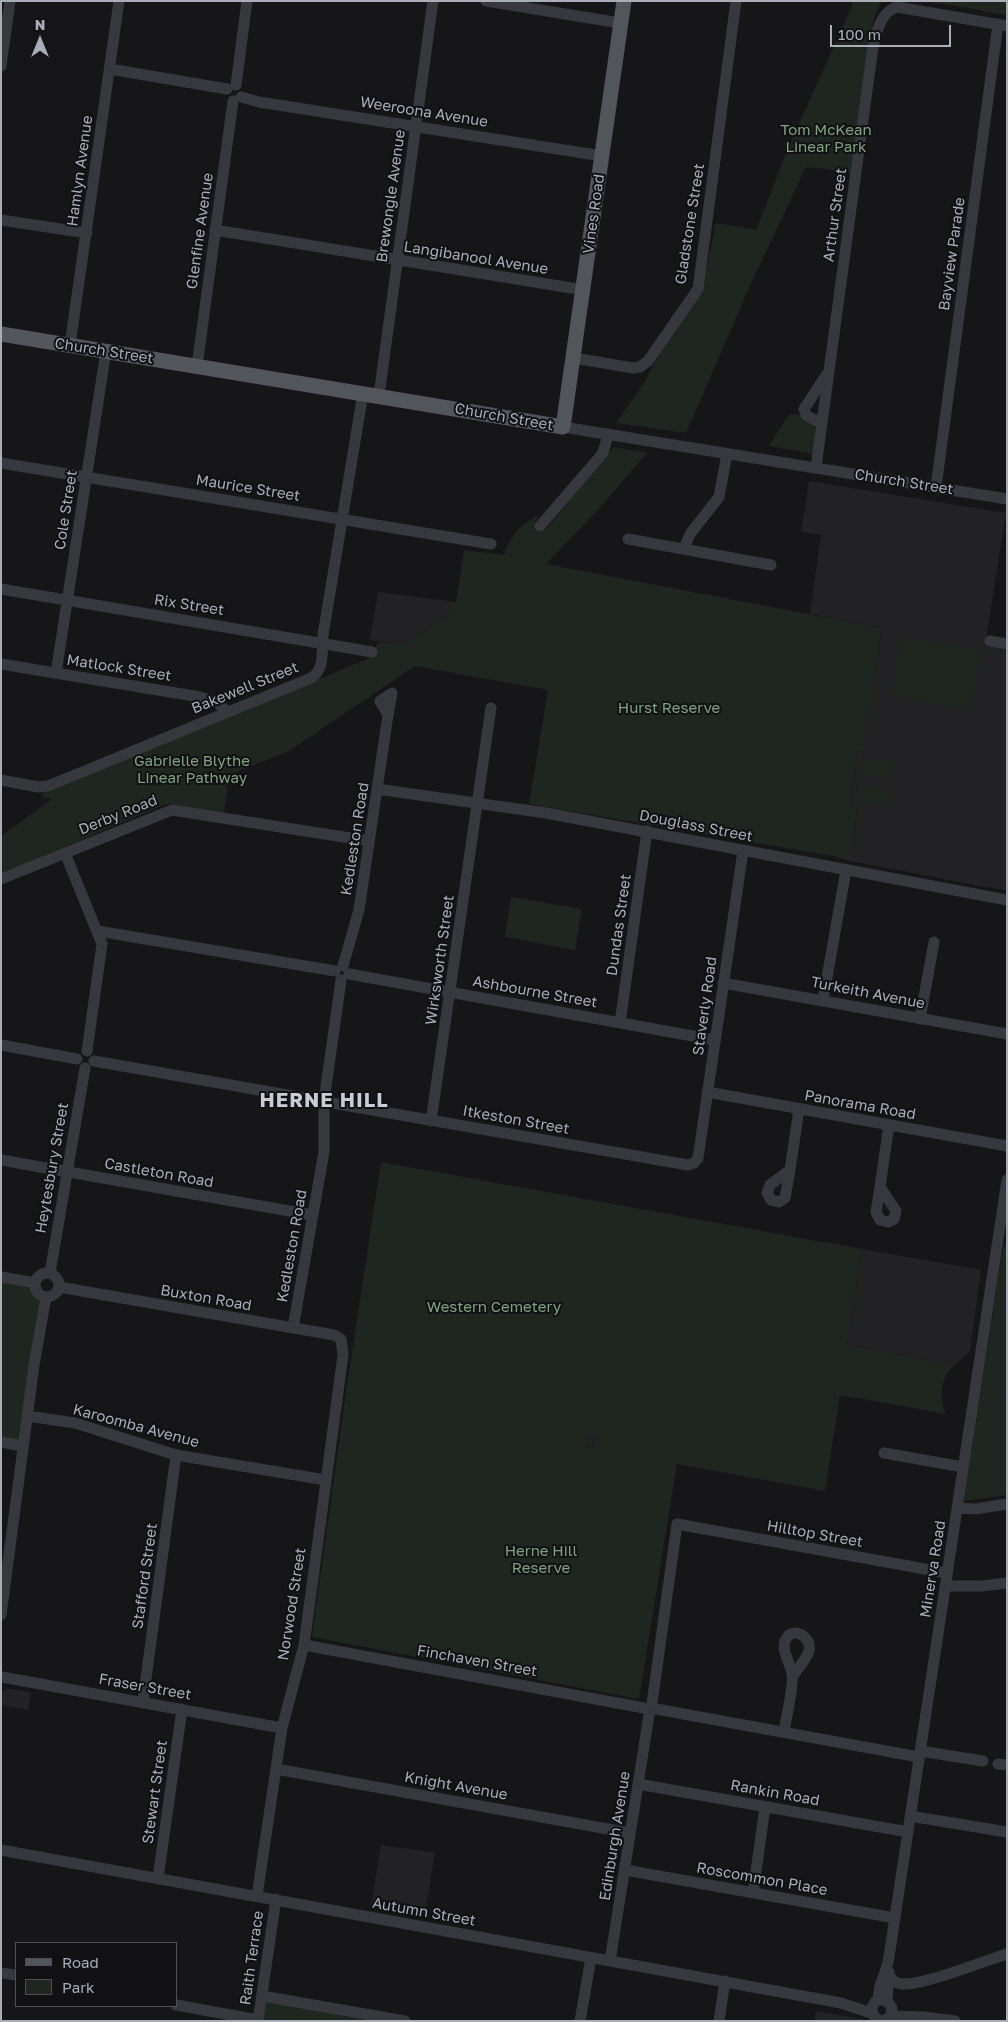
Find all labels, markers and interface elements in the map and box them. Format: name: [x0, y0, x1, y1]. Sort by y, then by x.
north arrow: [15, 15, 65, 65]
scale bar: [833, 15, 954, 47]
text: N: [35, 16, 45, 33]
text: 100 m: [838, 25, 881, 43]
street label: Weeroona Avenue: [359, 93, 489, 131]
street label: Hamlyn Avenue: [63, 114, 97, 228]
park label: Tom McKean Linear Park: [780, 121, 872, 156]
street label: Brewongle Avenue: [373, 128, 409, 264]
street label: Gladstone Street: [672, 162, 708, 286]
street label: Arthur Street: [820, 167, 850, 263]
street label: Glenfine Avenue: [183, 172, 217, 290]
street label: Vines Road: [579, 173, 609, 255]
street label: Bayview Parade: [935, 196, 969, 312]
street label: Langibanool Avenue: [402, 238, 550, 278]
street label: Church Street: [53, 334, 155, 368]
street label: Church Street: [453, 399, 555, 435]
street label: Church Street: [853, 465, 955, 499]
street label: Cole Street: [51, 469, 81, 551]
street label: Maurice Street: [195, 471, 301, 505]
street label: Rix Street: [153, 591, 225, 619]
street label: Matlock Street: [65, 651, 173, 685]
street label: Bakewell Street: [189, 658, 301, 718]
park label: Hurst Reserve: [618, 699, 720, 717]
park label: Gabrielle Blythe Linear Pathway: [134, 752, 250, 787]
street label: Kedleston Road: [337, 781, 373, 897]
street label: Derby Road: [76, 791, 160, 839]
street label: Douglass Street: [638, 806, 754, 846]
street label: Dundas Street: [603, 873, 635, 977]
street label: Wirksworth Street: [422, 894, 458, 1026]
street label: Staverly Road: [689, 955, 721, 1057]
street label: Ashbourne Street: [471, 972, 599, 1012]
street label: Turkeith Avenue: [809, 973, 927, 1013]
street label: Panorama Road: [803, 1086, 917, 1124]
district label: HERNE HILL: [258, 1089, 390, 1113]
street label: Heytesbury Street: [32, 1101, 72, 1235]
street label: Itkeston Street: [461, 1102, 571, 1138]
street label: Castleton Road: [103, 1155, 215, 1191]
street label: Kedleston Road: [273, 1188, 311, 1304]
street label: Buxton Road: [159, 1281, 253, 1315]
park label: Western Cemetery: [427, 1298, 561, 1316]
street label: Karoomba Avenue: [71, 1400, 201, 1452]
street label: Hilltop Street: [766, 1517, 864, 1551]
street label: Minerva Road: [916, 1519, 950, 1619]
street label: Stafford Street: [129, 1522, 161, 1630]
park label: Herne Hill Reserve: [505, 1542, 577, 1577]
street label: Norwood Street: [274, 1546, 310, 1662]
street label: Finchaven Street: [415, 1642, 539, 1680]
street label: Fraser Street: [97, 1670, 193, 1704]
street label: Stewart Street: [139, 1739, 171, 1845]
street label: Knight Avenue: [403, 1768, 509, 1804]
street label: Edinburgh Avenue: [596, 1770, 634, 1902]
street label: Rankin Road: [729, 1776, 821, 1810]
street label: Roscommon Place: [695, 1859, 829, 1899]
street label: Autumn Street: [371, 1894, 477, 1930]
street label: Raith Terrace: [236, 1910, 268, 2006]
legend: [15, 1942, 178, 2007]
text: Road: [62, 1953, 99, 1971]
text: Park: [62, 1978, 94, 1996]

